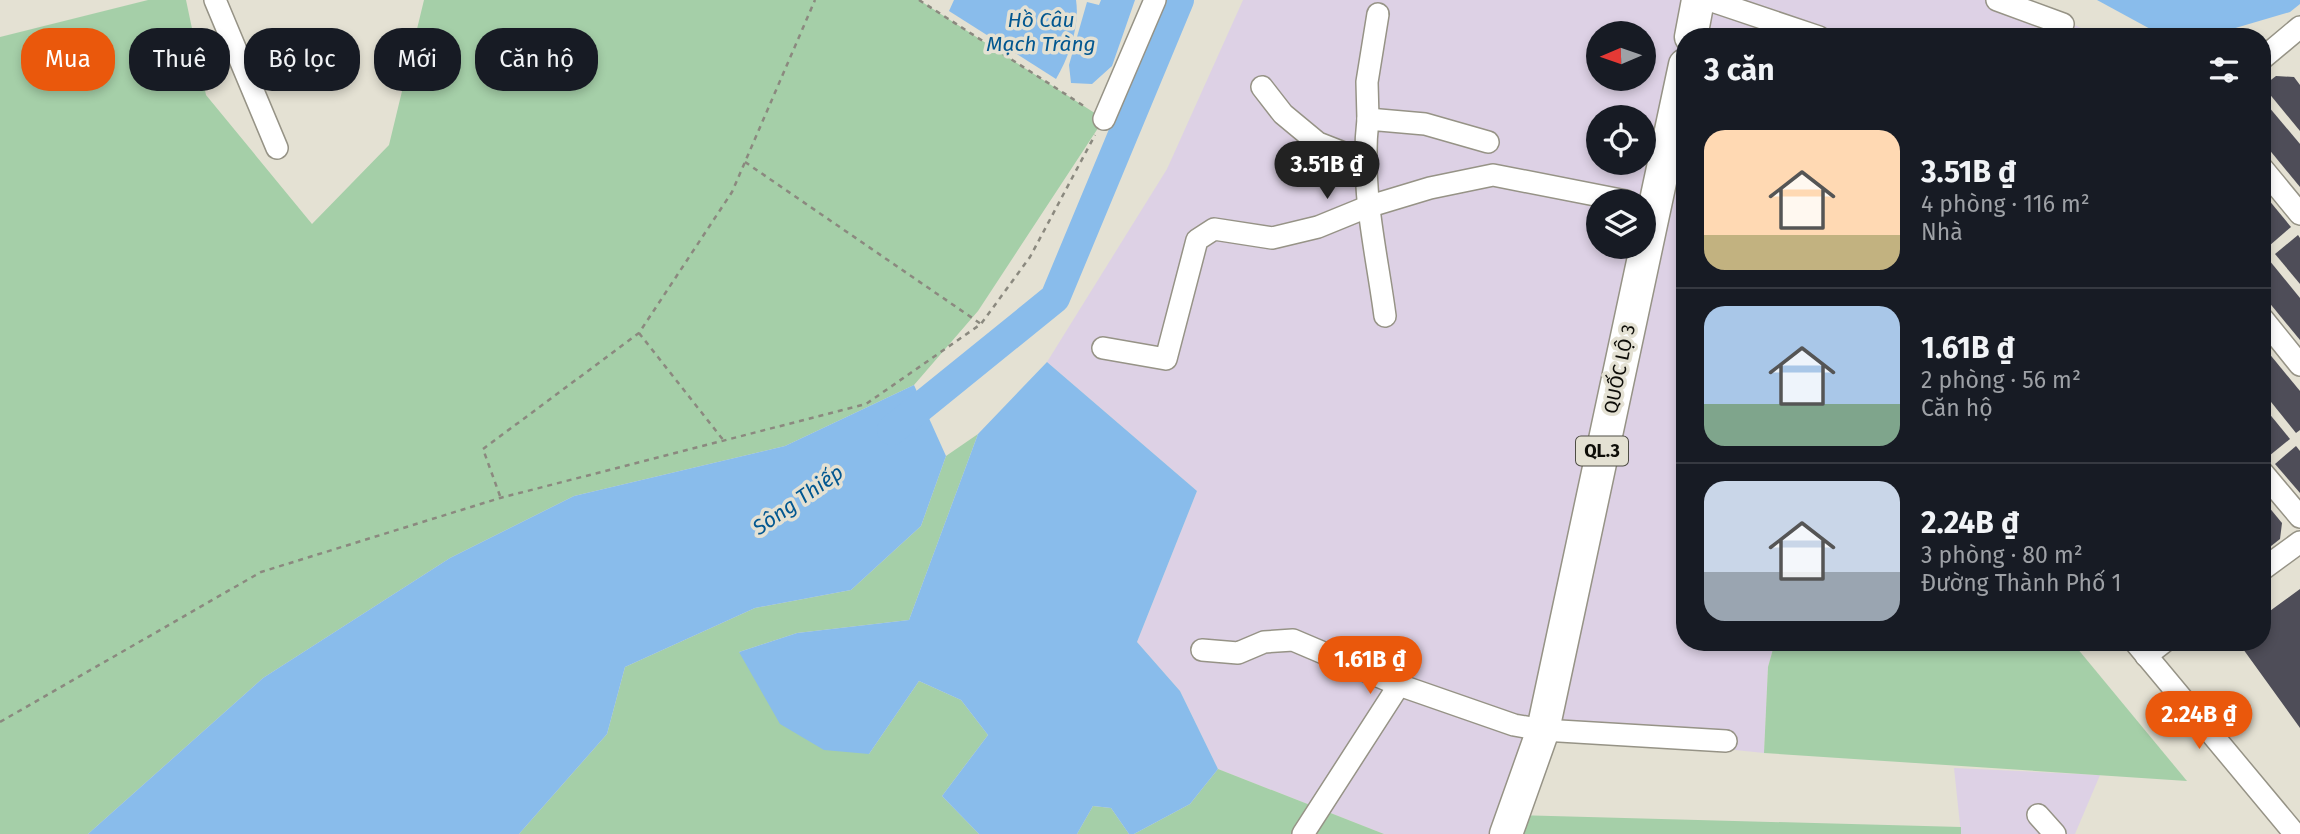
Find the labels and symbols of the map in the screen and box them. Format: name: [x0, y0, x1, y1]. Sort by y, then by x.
water label: Hồ Câu Mạch Tràng: [986, 7, 1096, 57]
north arrow: [1586, 21, 1656, 91]
pin: 3.51B ₫: [1262, 142, 1392, 201]
street label: QUỐC LỘ 3: [1597, 322, 1640, 416]
road number: QL.3: [1576, 436, 1628, 466]
water label: Sông Thiếp: [747, 459, 848, 541]
pin: 1.61B ₫: [1305, 636, 1435, 696]
pin: 2.24B ₫: [2134, 692, 2264, 751]

